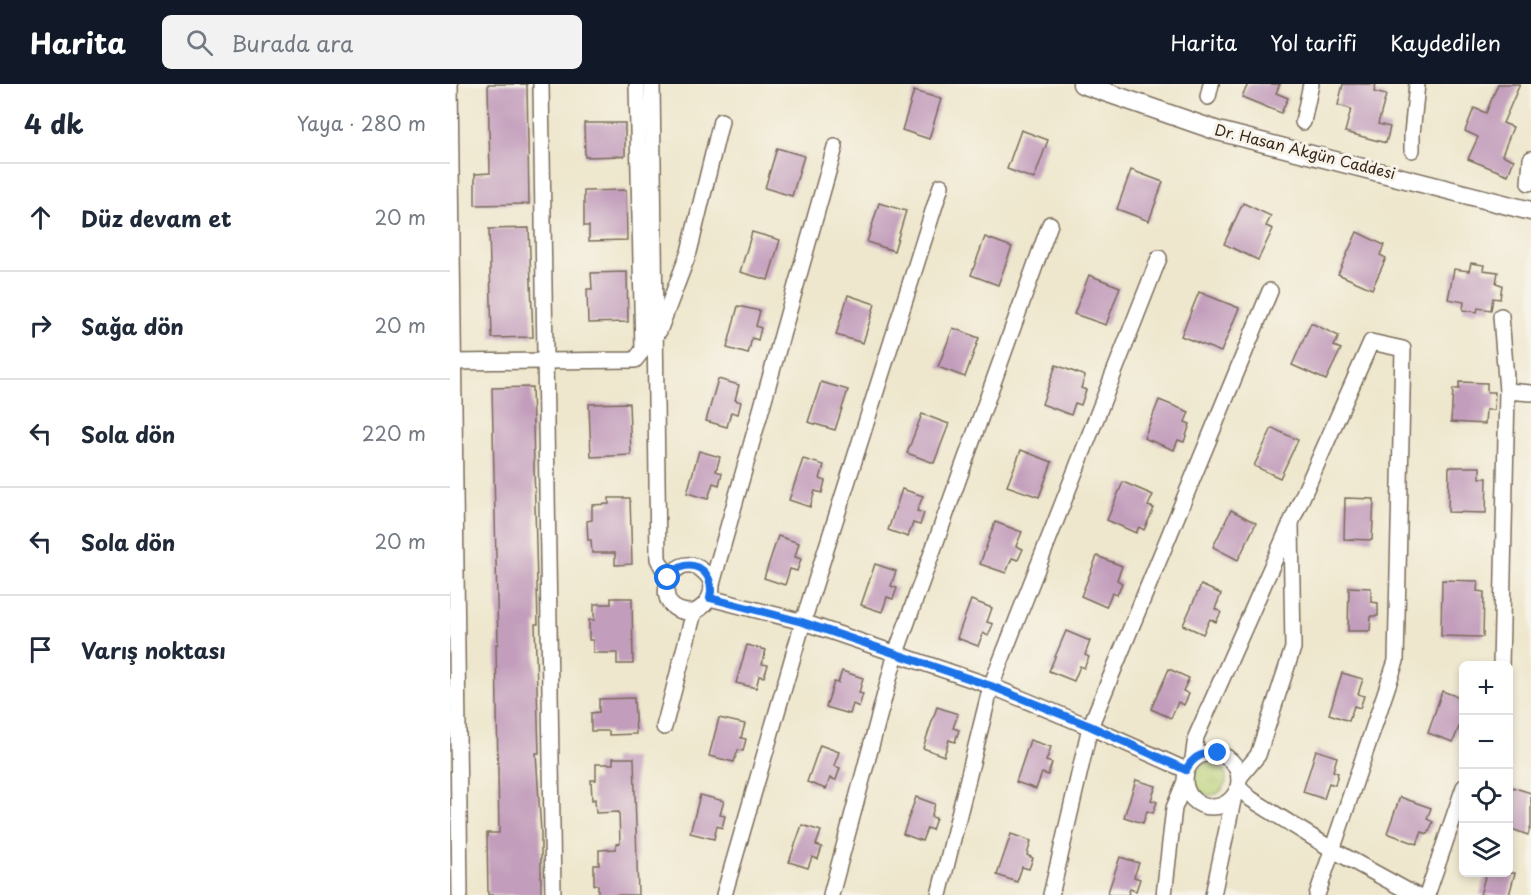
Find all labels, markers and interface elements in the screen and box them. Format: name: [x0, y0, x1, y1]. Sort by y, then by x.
search box: [162, 15, 582, 69]
text: Harita: [30, 21, 126, 64]
icon: search: [183, 26, 216, 59]
text: Burada ara: [231, 26, 353, 59]
text: Harita: [1170, 26, 1237, 58]
text: Yol tarifi: [1270, 26, 1357, 58]
text: Kaydedilen: [1390, 26, 1501, 58]
text: 4 dk: [24, 104, 84, 143]
text: Yaya · 280 m: [297, 108, 426, 138]
street label: Dr. Hasan Akgün Caddesi: [1213, 117, 1398, 184]
icon: ahead: [24, 201, 57, 234]
text: Düz devam et: [81, 201, 232, 234]
text: 20 m: [374, 202, 426, 232]
icon: right: [24, 309, 57, 342]
text: Sağa dön: [81, 309, 184, 342]
text: 20 m: [374, 310, 426, 340]
icon: left: [24, 417, 57, 450]
text: Sola dön: [81, 417, 175, 450]
text: 220 m: [362, 418, 426, 448]
icon: left: [24, 525, 57, 558]
text: Sola dön: [81, 525, 175, 558]
text: 20 m: [374, 526, 426, 556]
route start: [654, 564, 680, 590]
icon: arrive: [24, 633, 57, 666]
text: Varış noktası: [81, 633, 226, 666]
map controls: [1459, 661, 1513, 877]
button: +: [1459, 661, 1513, 715]
button: −: [1459, 715, 1513, 769]
route end: [1204, 739, 1230, 765]
button: locate: [1459, 769, 1513, 823]
button: layers: [1459, 823, 1513, 877]

